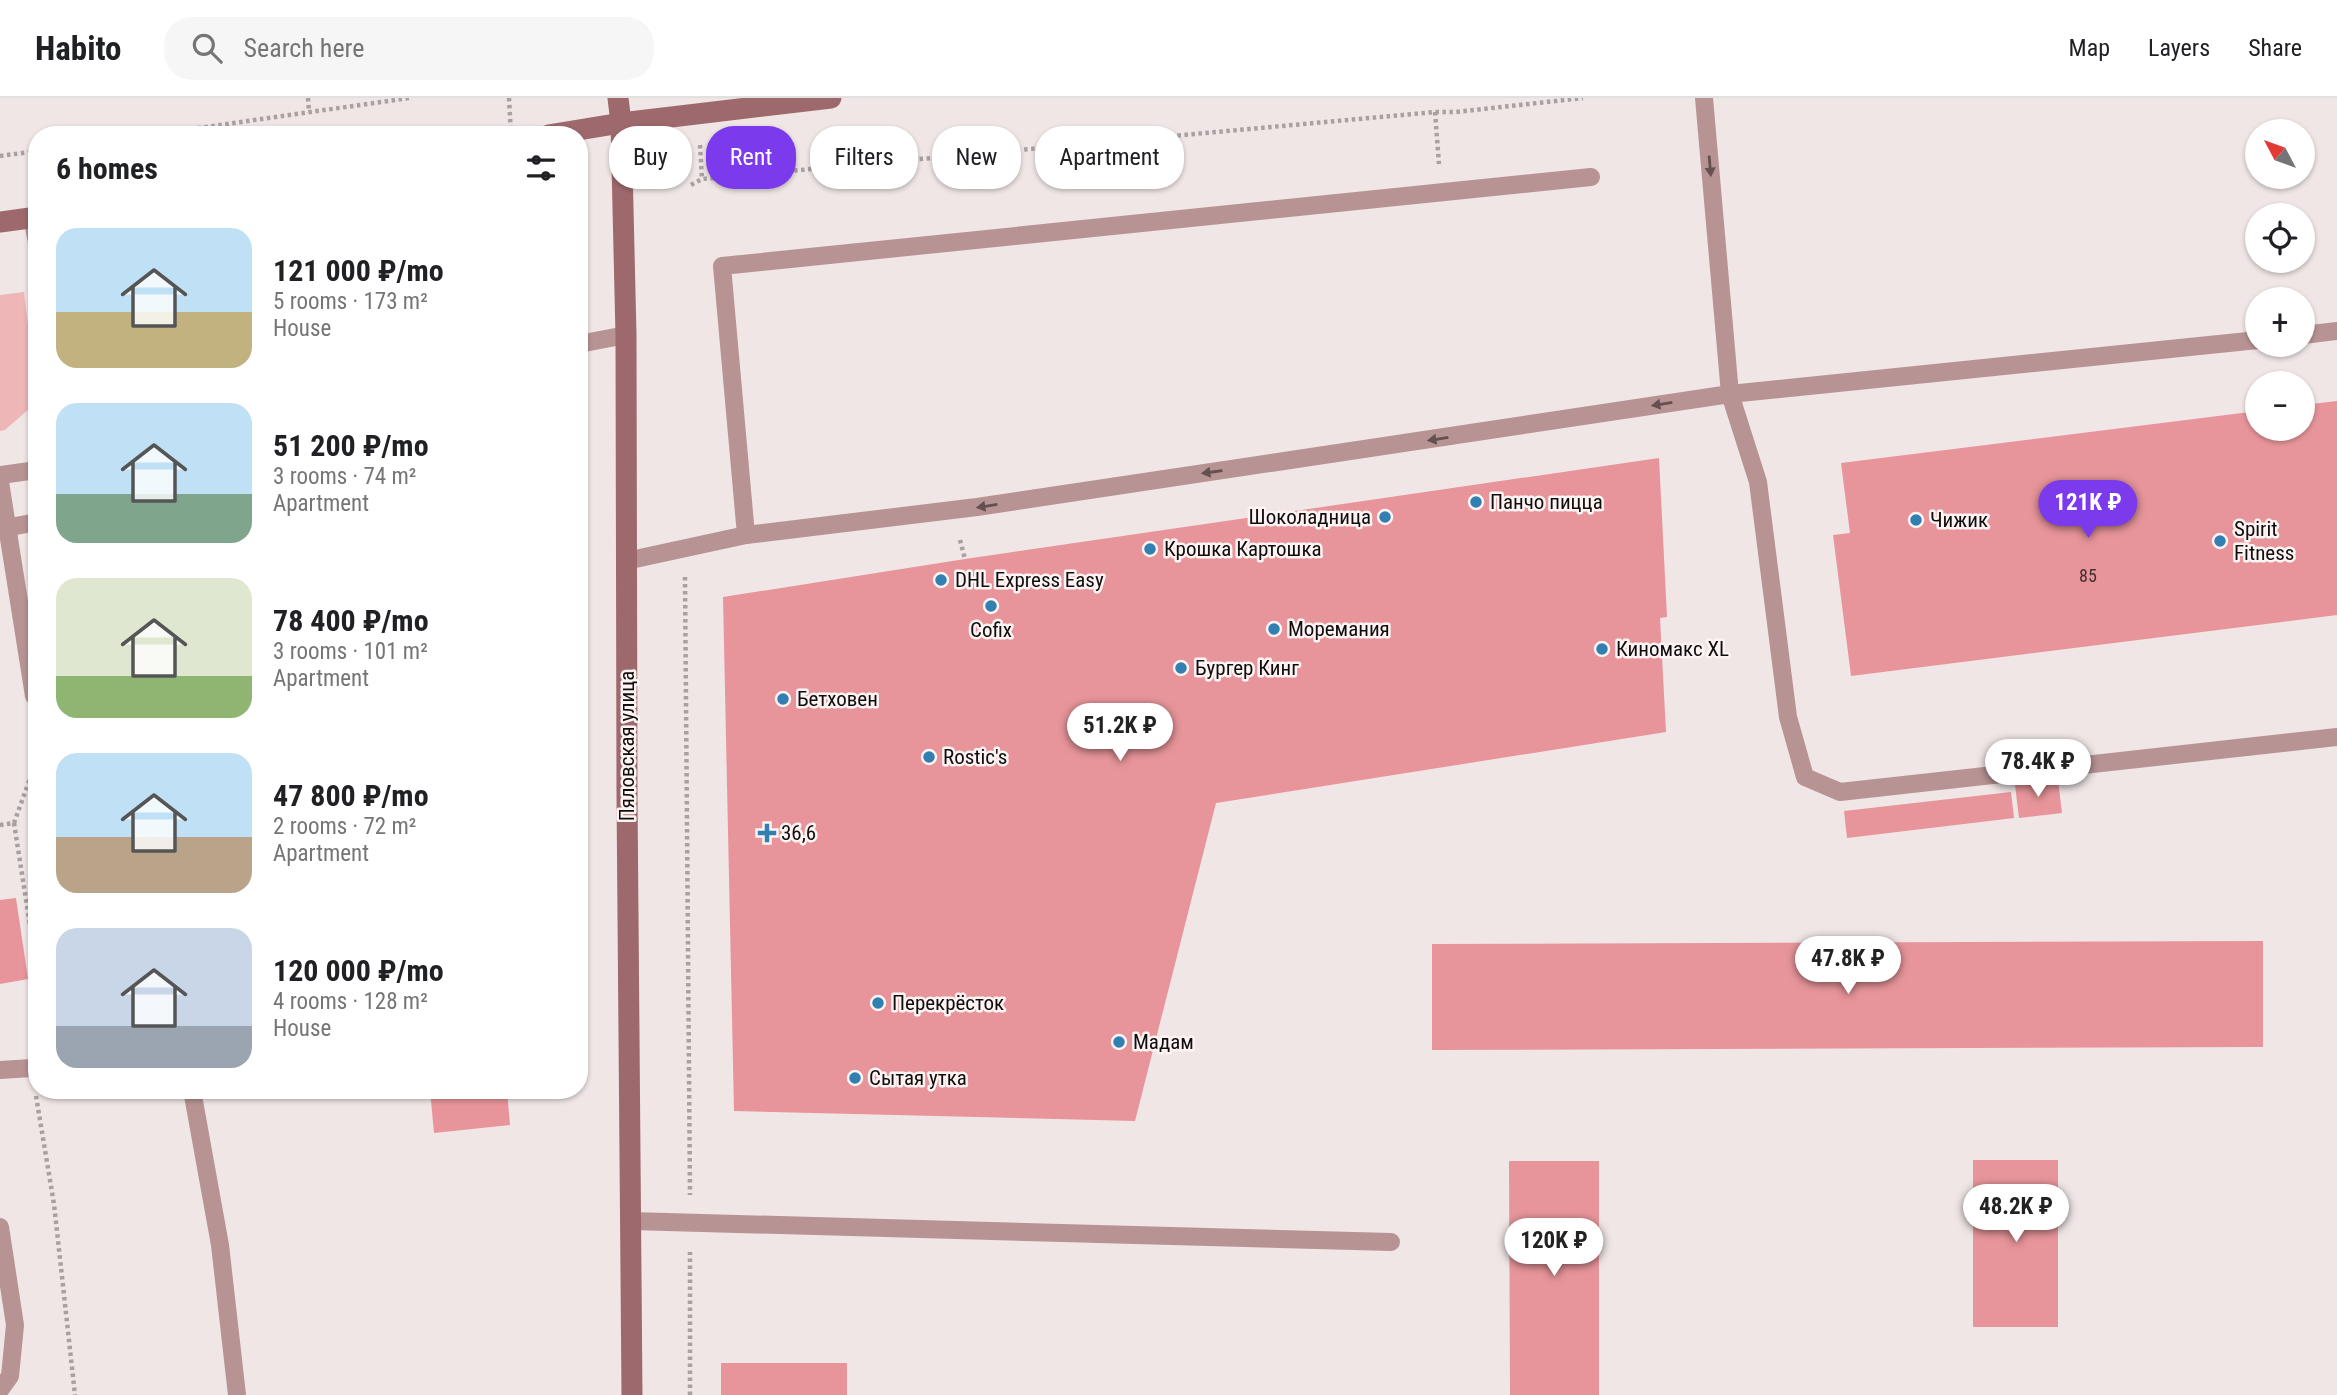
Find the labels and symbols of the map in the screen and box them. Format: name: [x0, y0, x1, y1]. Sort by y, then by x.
north arrow: [2245, 119, 2315, 189]
one-way arrow: [1705, 155, 1716, 177]
one-way arrow: [1651, 399, 1673, 410]
one-way arrow: [1426, 434, 1448, 445]
one-way arrow: [1201, 466, 1223, 477]
pin: 121K ₽: [2031, 480, 2145, 540]
place label: Панчо пицца: [1490, 490, 1603, 514]
marker: Панчо пицца: [1468, 494, 1484, 510]
one-way arrow: [976, 501, 998, 512]
place label: Шоколадница: [1249, 505, 1371, 529]
place label: Чижик: [1930, 508, 1988, 532]
marker: Шоколадница: [1377, 509, 1393, 525]
marker: Чижик: [1908, 512, 1924, 528]
place label: Spirit Fitness: [2234, 517, 2294, 565]
marker: Spirit Fitness: [2212, 533, 2228, 549]
place label: Крошка Картошка: [1164, 537, 1322, 561]
marker: Крошка Картошка: [1142, 541, 1158, 557]
house number: 85: [2079, 565, 2097, 586]
place label: DHL Express Easy: [955, 568, 1104, 592]
marker: DHL Express Easy: [933, 572, 949, 588]
marker: Cofix: [983, 598, 999, 614]
place label: Моремания: [1288, 617, 1390, 641]
place label: Cofix: [970, 618, 1012, 642]
marker: Моремания: [1266, 621, 1282, 637]
place label: Киномакс XL: [1616, 637, 1729, 661]
marker: Киномакс XL: [1594, 641, 1610, 657]
place label: Бургер Кинг: [1195, 656, 1299, 680]
marker: Бургер Кинг: [1173, 660, 1189, 676]
street label: Пяловская улица: [615, 671, 639, 821]
place label: Бетховен: [797, 687, 878, 711]
marker: Бетховен: [775, 691, 791, 707]
pin: 51.2K ₽: [1055, 704, 1185, 763]
pin: 78.4K ₽: [1973, 740, 2103, 799]
place label: Rostic's: [943, 745, 1007, 769]
marker: Rostic's: [921, 749, 937, 765]
place label: 36,6: [781, 821, 816, 845]
marker: 36,6: [759, 825, 775, 841]
pin: 47.8K ₽: [1783, 936, 1913, 996]
place label: Перекрёсток: [892, 991, 1004, 1015]
marker: Перекрёсток: [870, 995, 886, 1011]
place label: Мадам: [1133, 1030, 1194, 1054]
marker: Мадам: [1111, 1034, 1127, 1050]
place label: Сытая утка: [869, 1066, 967, 1090]
marker: Сытая утка: [847, 1070, 863, 1086]
pin: 48.2K ₽: [1951, 1184, 2081, 1244]
pin: 120K ₽: [1497, 1218, 1611, 1278]

